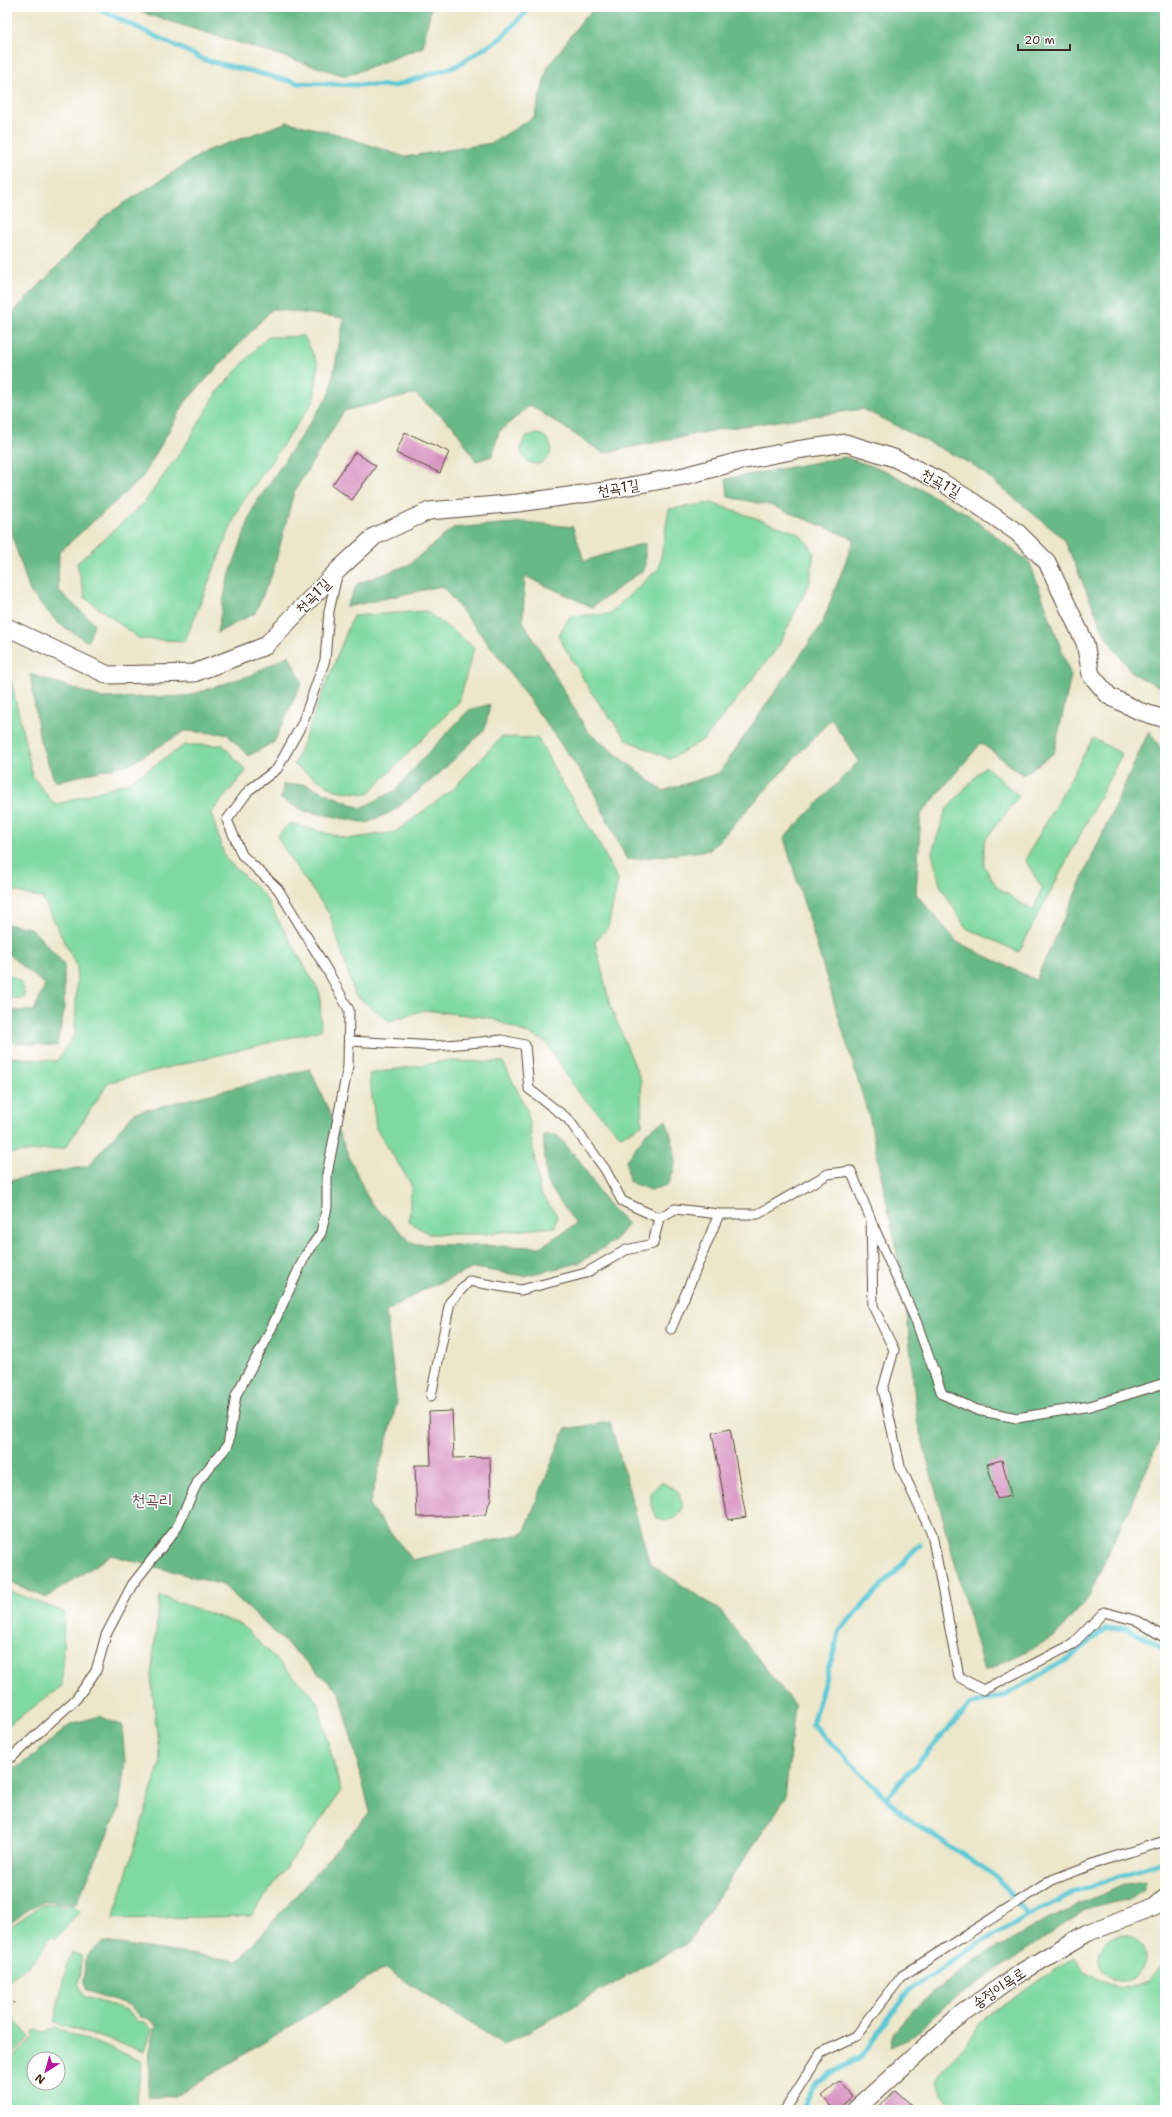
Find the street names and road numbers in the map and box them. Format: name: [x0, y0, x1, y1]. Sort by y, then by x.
street label: 천곡1길: [918, 464, 964, 502]
street label: 천곡1길: [595, 474, 641, 502]
street label: 천곡1길: [291, 574, 335, 618]
street label: 송정이목로: [968, 1963, 1030, 2013]

